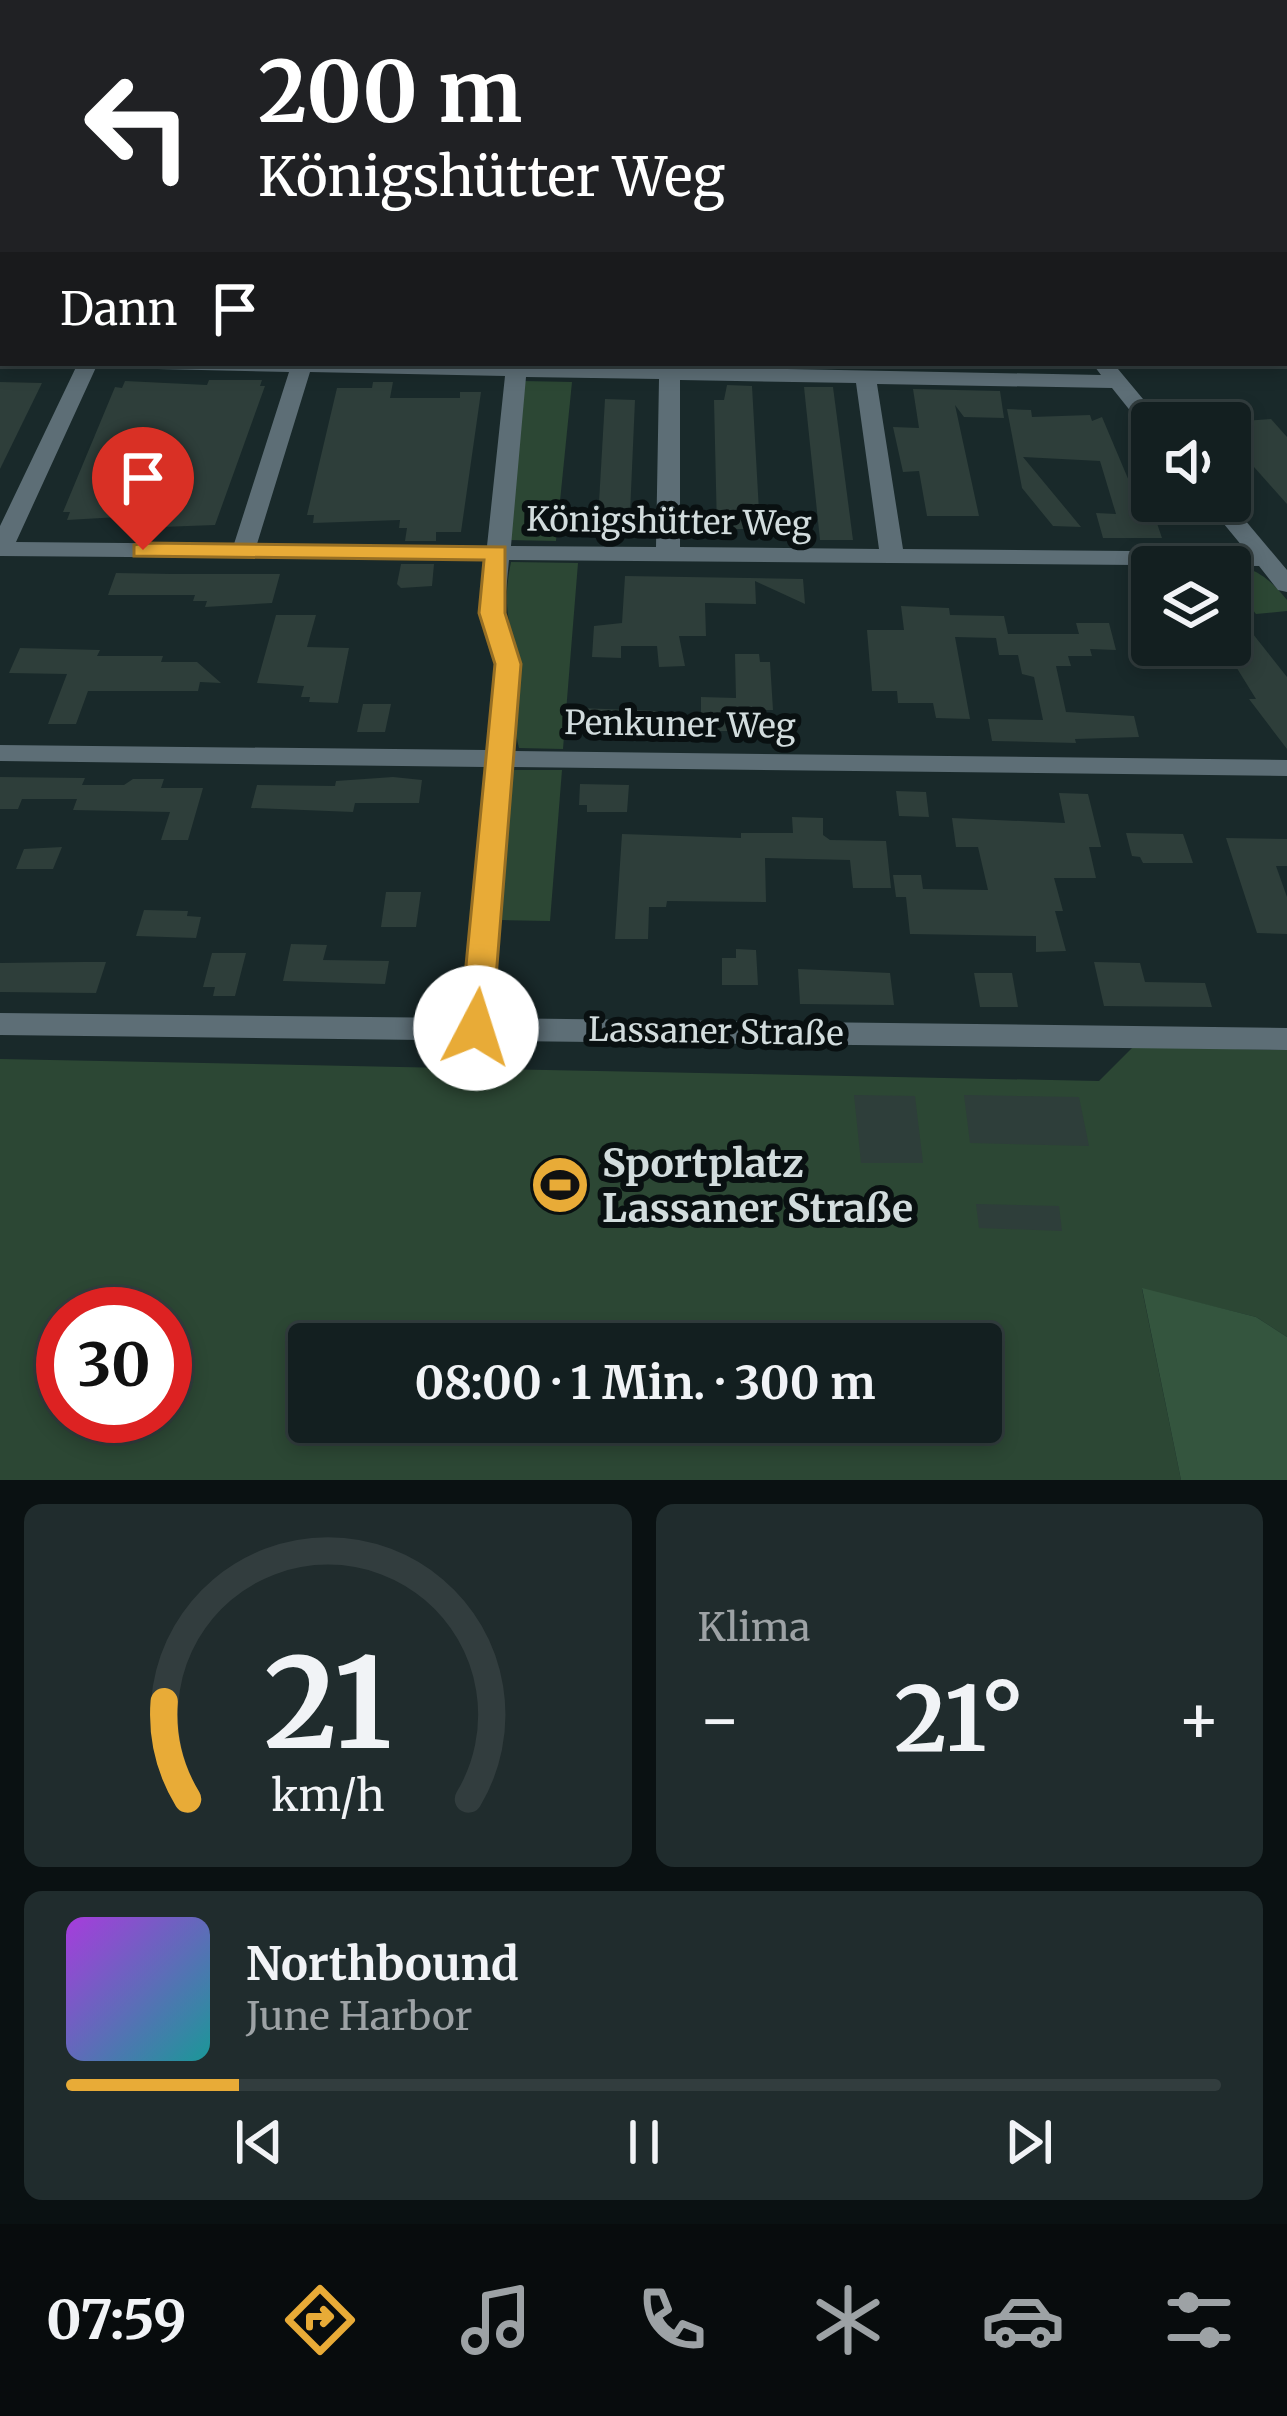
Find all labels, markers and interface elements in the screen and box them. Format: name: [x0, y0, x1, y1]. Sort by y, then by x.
text: 200 m: [258, 39, 522, 145]
icon: left: [60, 48, 216, 204]
text: Königshütter Weg: [258, 143, 725, 211]
icon: arrive: [202, 276, 268, 342]
text: Dann: [60, 281, 178, 337]
map controls: [1131, 402, 1251, 666]
button: sound: [1131, 402, 1251, 522]
pin: [92, 427, 194, 550]
icon: arrive: [110, 445, 176, 511]
street label: Königshütter Weg: [526, 499, 812, 544]
button: layers: [1131, 546, 1251, 666]
street label: Penkuner Weg: [564, 702, 796, 747]
position arrow: [413, 965, 539, 1091]
street label: Lassaner Straße: [588, 1009, 844, 1054]
place label: Sportplatz Lassaner Straße: [602, 1139, 913, 1233]
sports icon: Sportplatz Lassaner Straße: [529, 1154, 591, 1216]
speed limit sign: 30: [36, 1287, 192, 1443]
text: 08:00 · 1 Min. · 300 m: [415, 1355, 875, 1411]
text: Klima: [698, 1603, 810, 1652]
text: 21: [264, 1625, 392, 1782]
text: 21°: [894, 1662, 1024, 1776]
text: −: [698, 1678, 742, 1761]
text: +: [1177, 1678, 1221, 1761]
text: km/h: [271, 1768, 385, 1822]
text: Northbound: [246, 1936, 519, 1992]
text: June Harbor: [246, 1992, 472, 2041]
icon: previous: [226, 2109, 292, 2175]
icon: pause: [611, 2109, 677, 2175]
icon: next: [996, 2109, 1062, 2175]
icon: directions: [278, 2278, 362, 2362]
icon: music: [454, 2278, 538, 2362]
icon: phone: [630, 2278, 714, 2362]
icon: climate: [806, 2278, 890, 2362]
icon: car: [981, 2278, 1065, 2362]
icon: filters: [1157, 2278, 1241, 2362]
text: 07:59: [46, 2286, 187, 2354]

